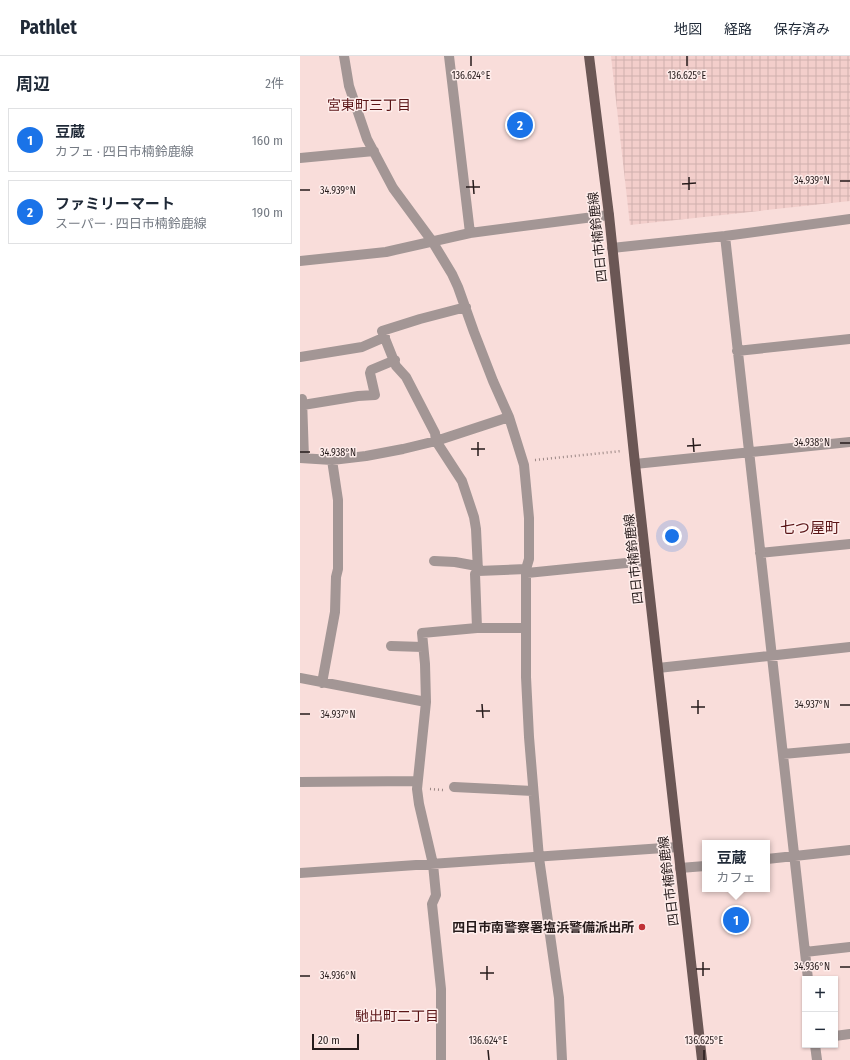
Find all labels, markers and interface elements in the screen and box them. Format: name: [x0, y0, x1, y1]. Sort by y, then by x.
text: Pathlet: [20, 16, 77, 39]
text: 地図: [674, 21, 702, 38]
text: 経路: [724, 21, 752, 38]
text: 保存済み: [774, 21, 830, 38]
text: 136.624°E: [452, 70, 491, 82]
text: 136.625°E: [668, 70, 707, 82]
text: 周辺: [16, 74, 50, 95]
text: 2件: [265, 76, 284, 91]
district label: 宮東町三丁目: [327, 97, 411, 114]
pin: 2: [507, 110, 533, 140]
text: 豆蔵: [55, 123, 85, 141]
text: 1: [27, 133, 33, 148]
text: 160 m: [252, 133, 283, 148]
text: カフェ · 四日市楠鈴鹿線: [55, 144, 194, 159]
text: 34.939°N: [794, 175, 830, 187]
text: 34.939°N: [320, 185, 356, 197]
street label: 四日市楠鈴鹿線: [585, 191, 610, 283]
text: ファミリーマート: [55, 195, 175, 213]
text: 2: [27, 205, 33, 220]
text: 190 m: [252, 205, 283, 220]
text: スーパー · 四日市楠鈴鹿線: [55, 216, 207, 231]
text: 34.938°N: [794, 437, 830, 449]
text: 34.938°N: [320, 447, 356, 459]
street label: 四日市楠鈴鹿線: [621, 513, 646, 605]
district label: 七つ屋町: [780, 519, 840, 537]
your location: [662, 526, 682, 546]
text: 34.937°N: [794, 699, 830, 711]
text: 34.937°N: [320, 709, 356, 721]
street label: 四日市楠鈴鹿線: [656, 835, 681, 927]
popup: [702, 840, 770, 892]
text: 豆蔵: [716, 849, 747, 867]
text: カフェ: [716, 870, 756, 885]
pin: 1: [723, 905, 749, 935]
place label: 四日市南警察署塩浜警備派出所: [452, 920, 634, 935]
marker: 四日市南警察署塩浜警備派出所: [637, 922, 647, 932]
text: 34.936°N: [794, 961, 830, 973]
text: 34.936°N: [320, 970, 356, 982]
map controls: [802, 976, 838, 1048]
button: +: [802, 976, 838, 1012]
district label: 馳出町二丁目: [355, 1008, 439, 1025]
button: −: [802, 1012, 838, 1048]
scale bar: [312, 1032, 359, 1051]
text: 20 m: [318, 1034, 340, 1047]
text: 136.624°E: [469, 1035, 508, 1047]
text: 136.625°E: [685, 1035, 724, 1047]

